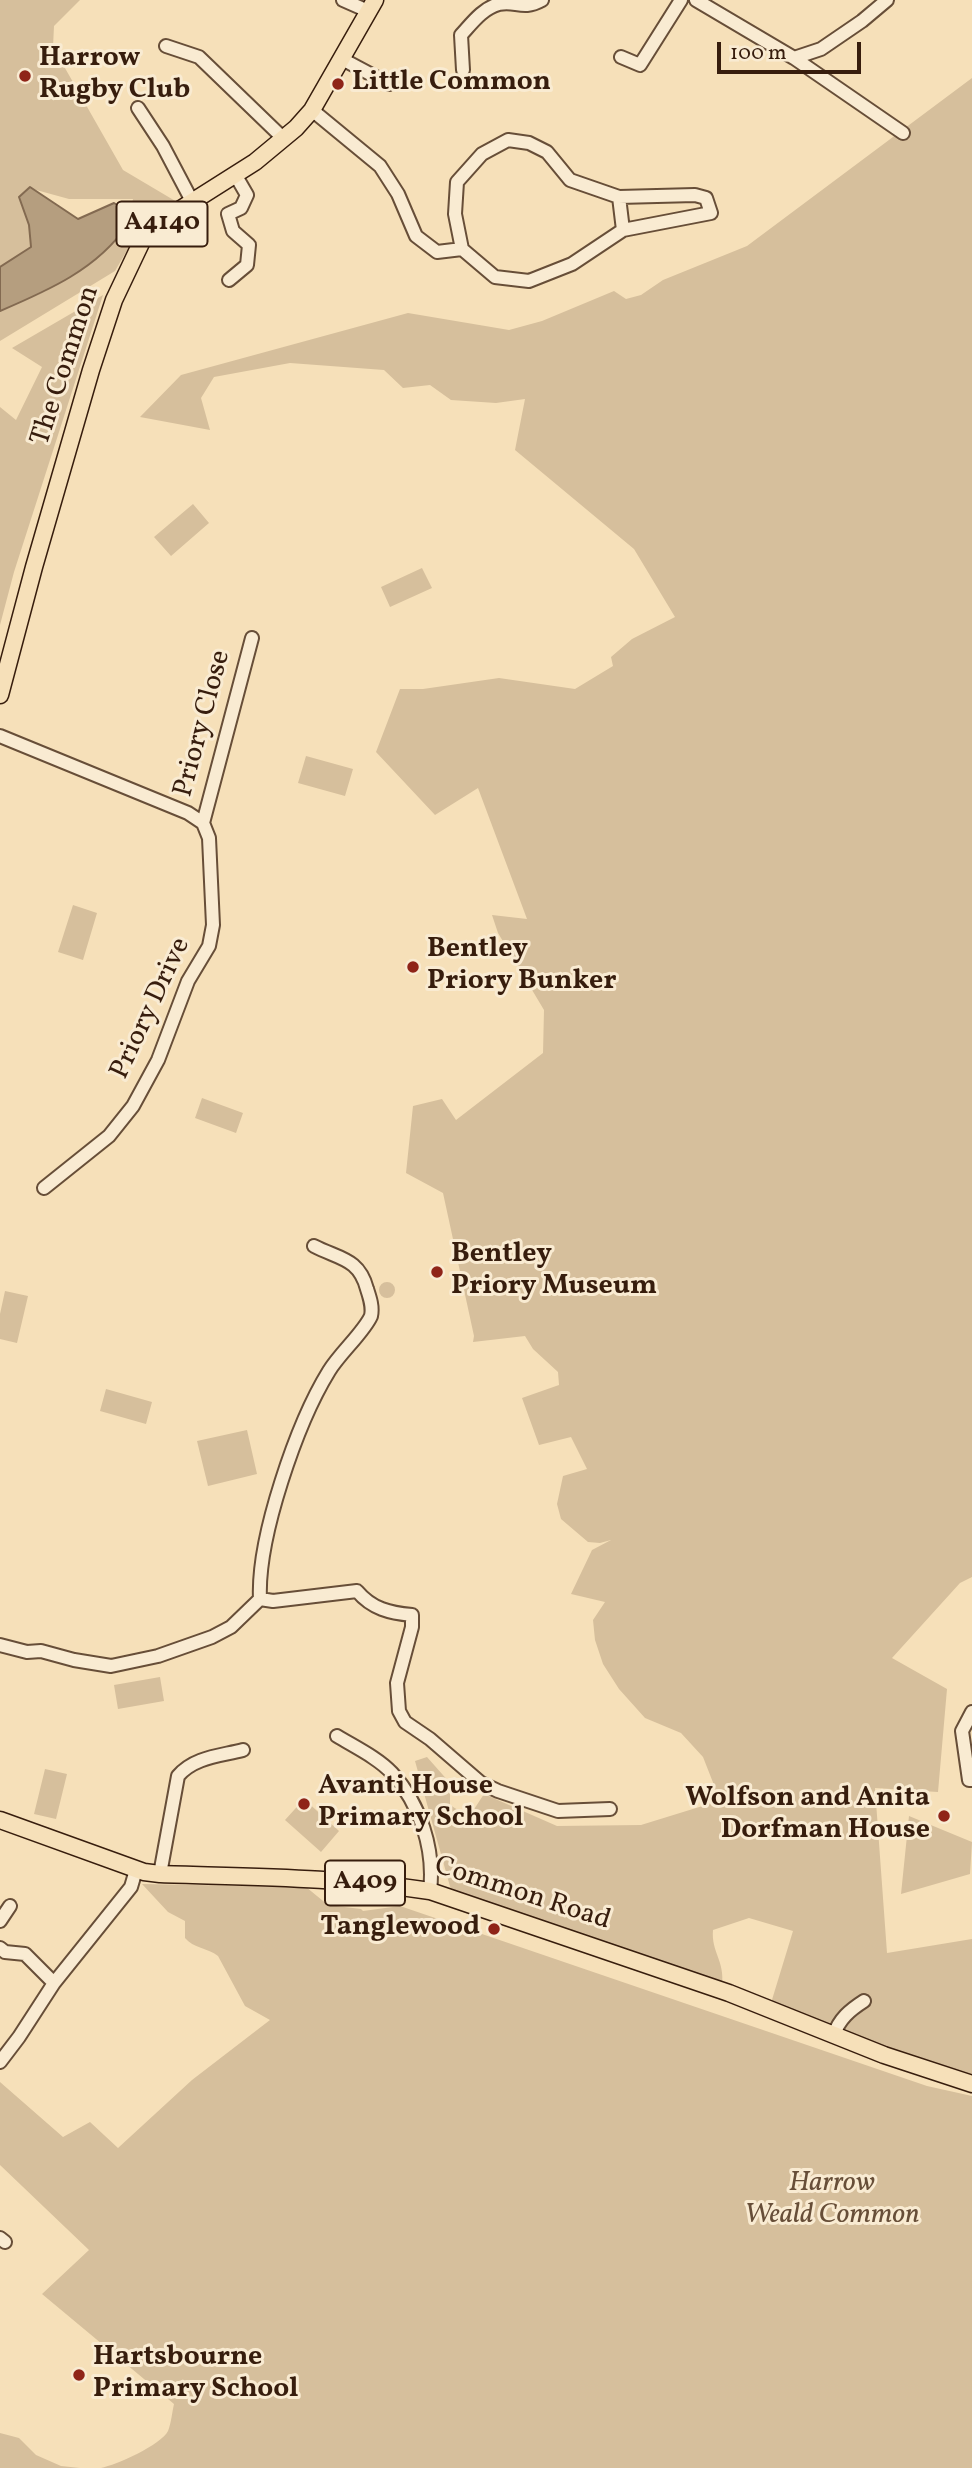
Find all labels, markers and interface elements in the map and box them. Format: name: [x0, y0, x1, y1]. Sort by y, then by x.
scale bar: [720, 28, 864, 72]
text: 100 m: [730, 39, 787, 68]
place label: Harrow Rugby Club: [39, 43, 190, 109]
place label: Little Common: [352, 67, 551, 101]
marker: Harrow Rugby Club: [17, 68, 33, 84]
marker: Little Common: [330, 76, 346, 92]
road number: A4140: [116, 202, 208, 246]
street label: The Common: [25, 282, 109, 450]
street label: Priory Close: [168, 647, 240, 801]
street label: Priory Drive: [105, 933, 199, 1085]
place label: Bentley Priory Bunker: [427, 934, 617, 1000]
marker: Bentley Priory Bunker: [405, 959, 421, 975]
place label: Bentley Priory Museum: [451, 1239, 657, 1305]
marker: Bentley Priory Museum: [429, 1264, 445, 1280]
place label: Avanti House Primary School: [318, 1771, 524, 1837]
place label: Wolfson and Anita Dorfman House: [685, 1783, 930, 1849]
marker: Avanti House Primary School: [296, 1796, 312, 1812]
marker: Wolfson and Anita Dorfman House: [936, 1808, 952, 1824]
street label: Common Road: [430, 1851, 614, 1939]
road number: A409: [325, 1860, 405, 1906]
place label: Tanglewood: [320, 1912, 480, 1946]
marker: Tanglewood: [486, 1921, 502, 1937]
park label: Harrow Weald Common: [745, 2168, 919, 2234]
place label: Hartsbourne Primary School: [93, 2342, 299, 2408]
marker: Hartsbourne Primary School: [71, 2367, 87, 2383]

